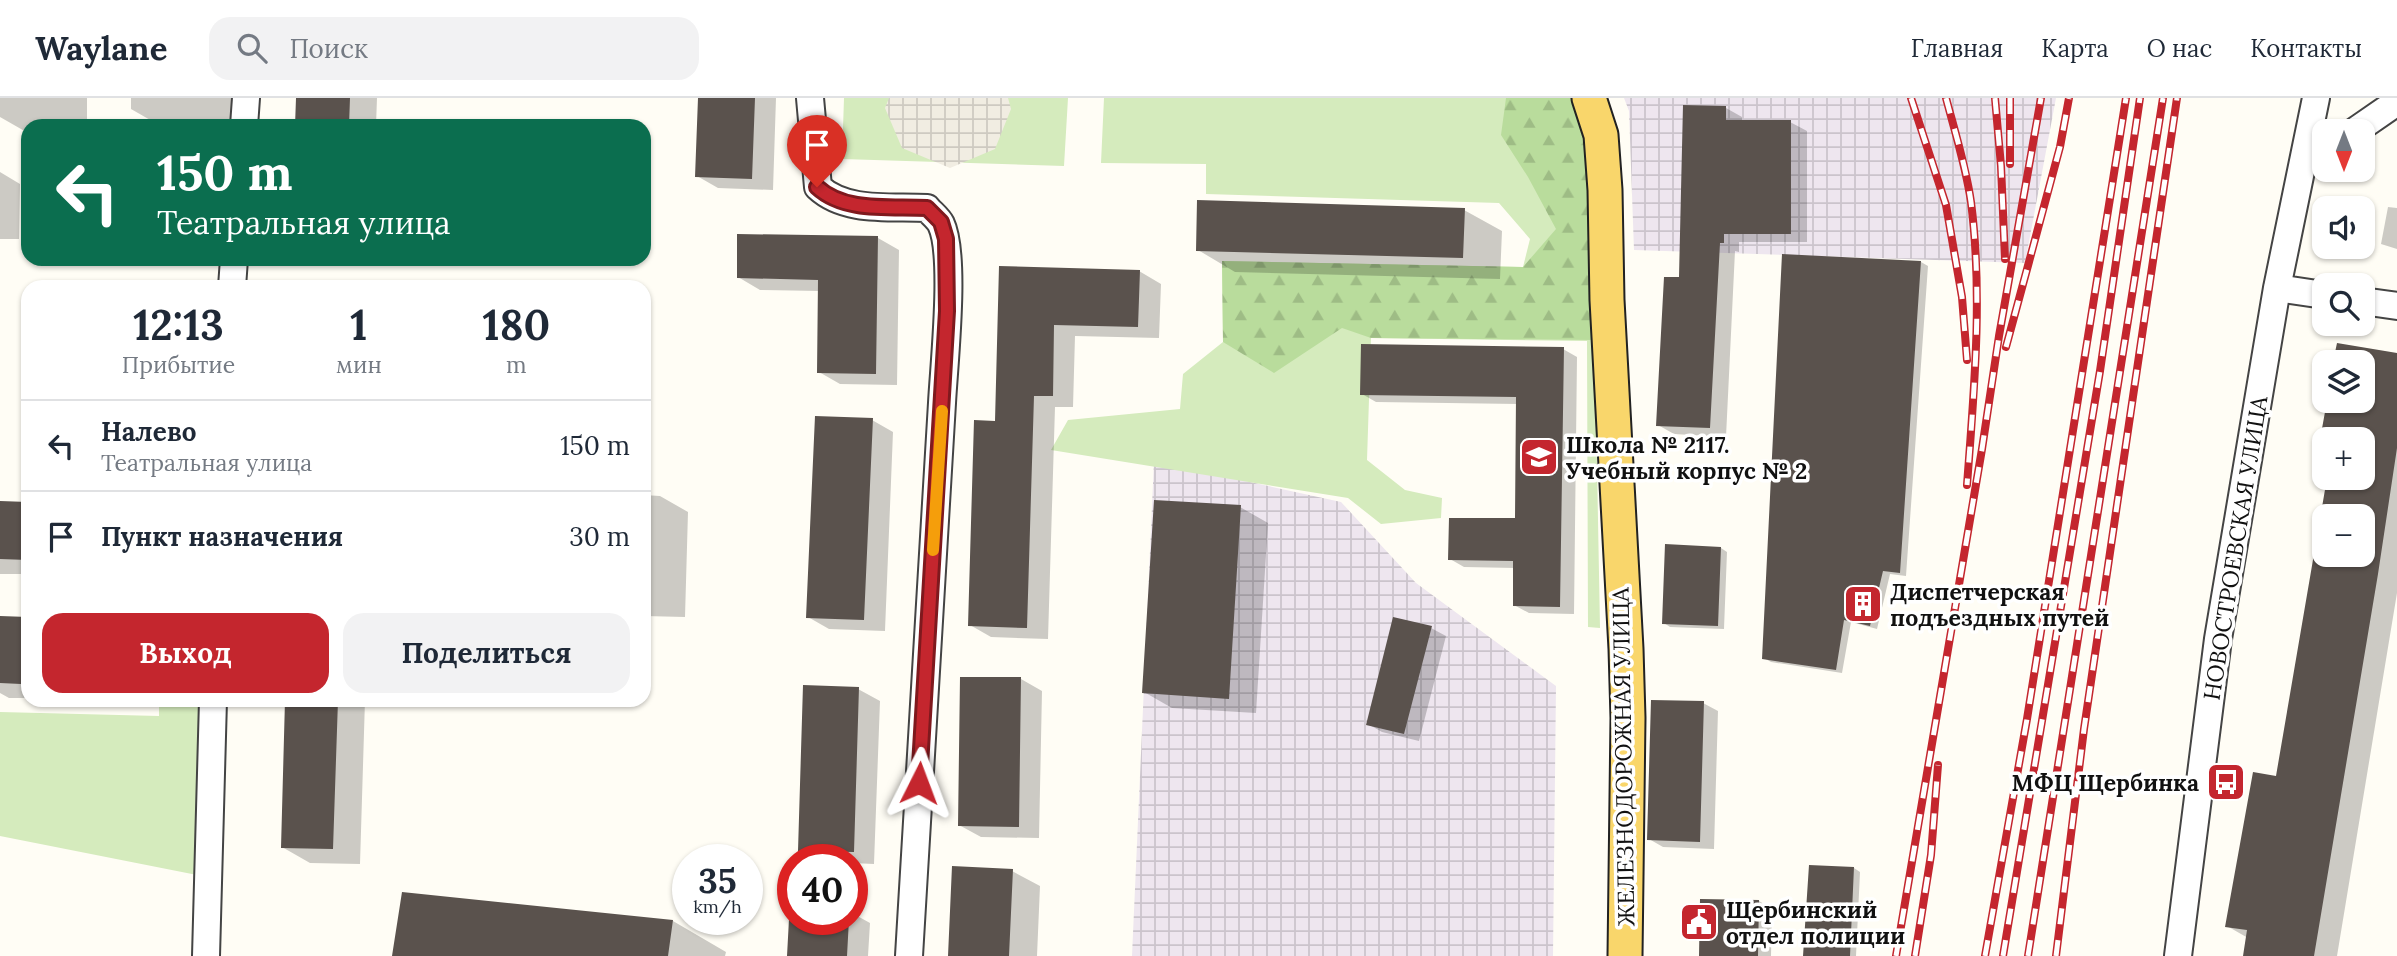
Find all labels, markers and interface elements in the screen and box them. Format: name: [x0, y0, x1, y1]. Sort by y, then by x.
search box: [209, 17, 699, 80]
text: Waylane: [35, 27, 167, 69]
icon: search: [233, 29, 271, 67]
text: Поиск: [289, 32, 368, 65]
text: Главная: [1911, 33, 2003, 64]
text: Карта: [2041, 33, 2109, 64]
text: О нас: [2147, 33, 2212, 64]
text: Контакты: [2250, 33, 2362, 64]
pin: [787, 115, 847, 187]
north arrow: [2312, 119, 2375, 182]
map controls: [2312, 119, 2375, 567]
icon: arrive: [798, 126, 836, 164]
text: 150 m: [157, 141, 293, 203]
icon: left: [42, 147, 133, 238]
button: sound: [2312, 196, 2375, 259]
text: Театральная улица: [157, 202, 451, 243]
button: search: [2312, 273, 2375, 336]
text: 12:13: [133, 298, 224, 352]
text: 1: [350, 298, 367, 352]
text: 180: [482, 298, 550, 352]
text: Прибытие: [122, 350, 235, 379]
text: мин: [336, 350, 382, 379]
text: m: [506, 350, 527, 379]
button: layers: [2312, 350, 2375, 413]
street label: НОВОСТРОЕВСКАЯ УЛИЦА: [2197, 393, 2273, 702]
text: Налево: [101, 415, 197, 448]
icon: left: [42, 427, 80, 465]
button: +: [2312, 427, 2375, 490]
text: 150 m: [560, 429, 630, 462]
place label: Школа № 2117. Учебный корпус № 2: [1566, 430, 1807, 485]
school or university icon: Школа № 2117. Учебный корпус № 2: [1518, 436, 1560, 478]
text: Театральная улица: [101, 448, 312, 477]
button: −: [2312, 504, 2375, 567]
icon: arrive: [42, 518, 80, 556]
text: Пункт назначения: [101, 520, 343, 553]
text: 30 m: [569, 520, 630, 553]
place label: Диспетчерская подъездных путей: [1890, 577, 2109, 632]
building icon: Диспетчерская подъездных путей: [1842, 583, 1884, 625]
street label: ЖЕЛЕЗНОДОРОЖНАЯ УЛИЦА: [1606, 587, 1640, 927]
button: Выход: [42, 613, 329, 693]
button: Поделиться: [343, 613, 630, 693]
position arrow: [882, 746, 956, 820]
bus stop icon: МФЦ Щербинка: [2205, 761, 2247, 803]
place label: МФЦ Щербинка: [2012, 768, 2199, 797]
speed limit sign: 40: [777, 844, 868, 935]
text: 35: [698, 858, 737, 903]
text: km/h: [693, 895, 742, 918]
place label: Щербинский отдел полиции: [1726, 895, 1905, 950]
public building icon: Щербинский отдел полиции: [1678, 901, 1720, 943]

